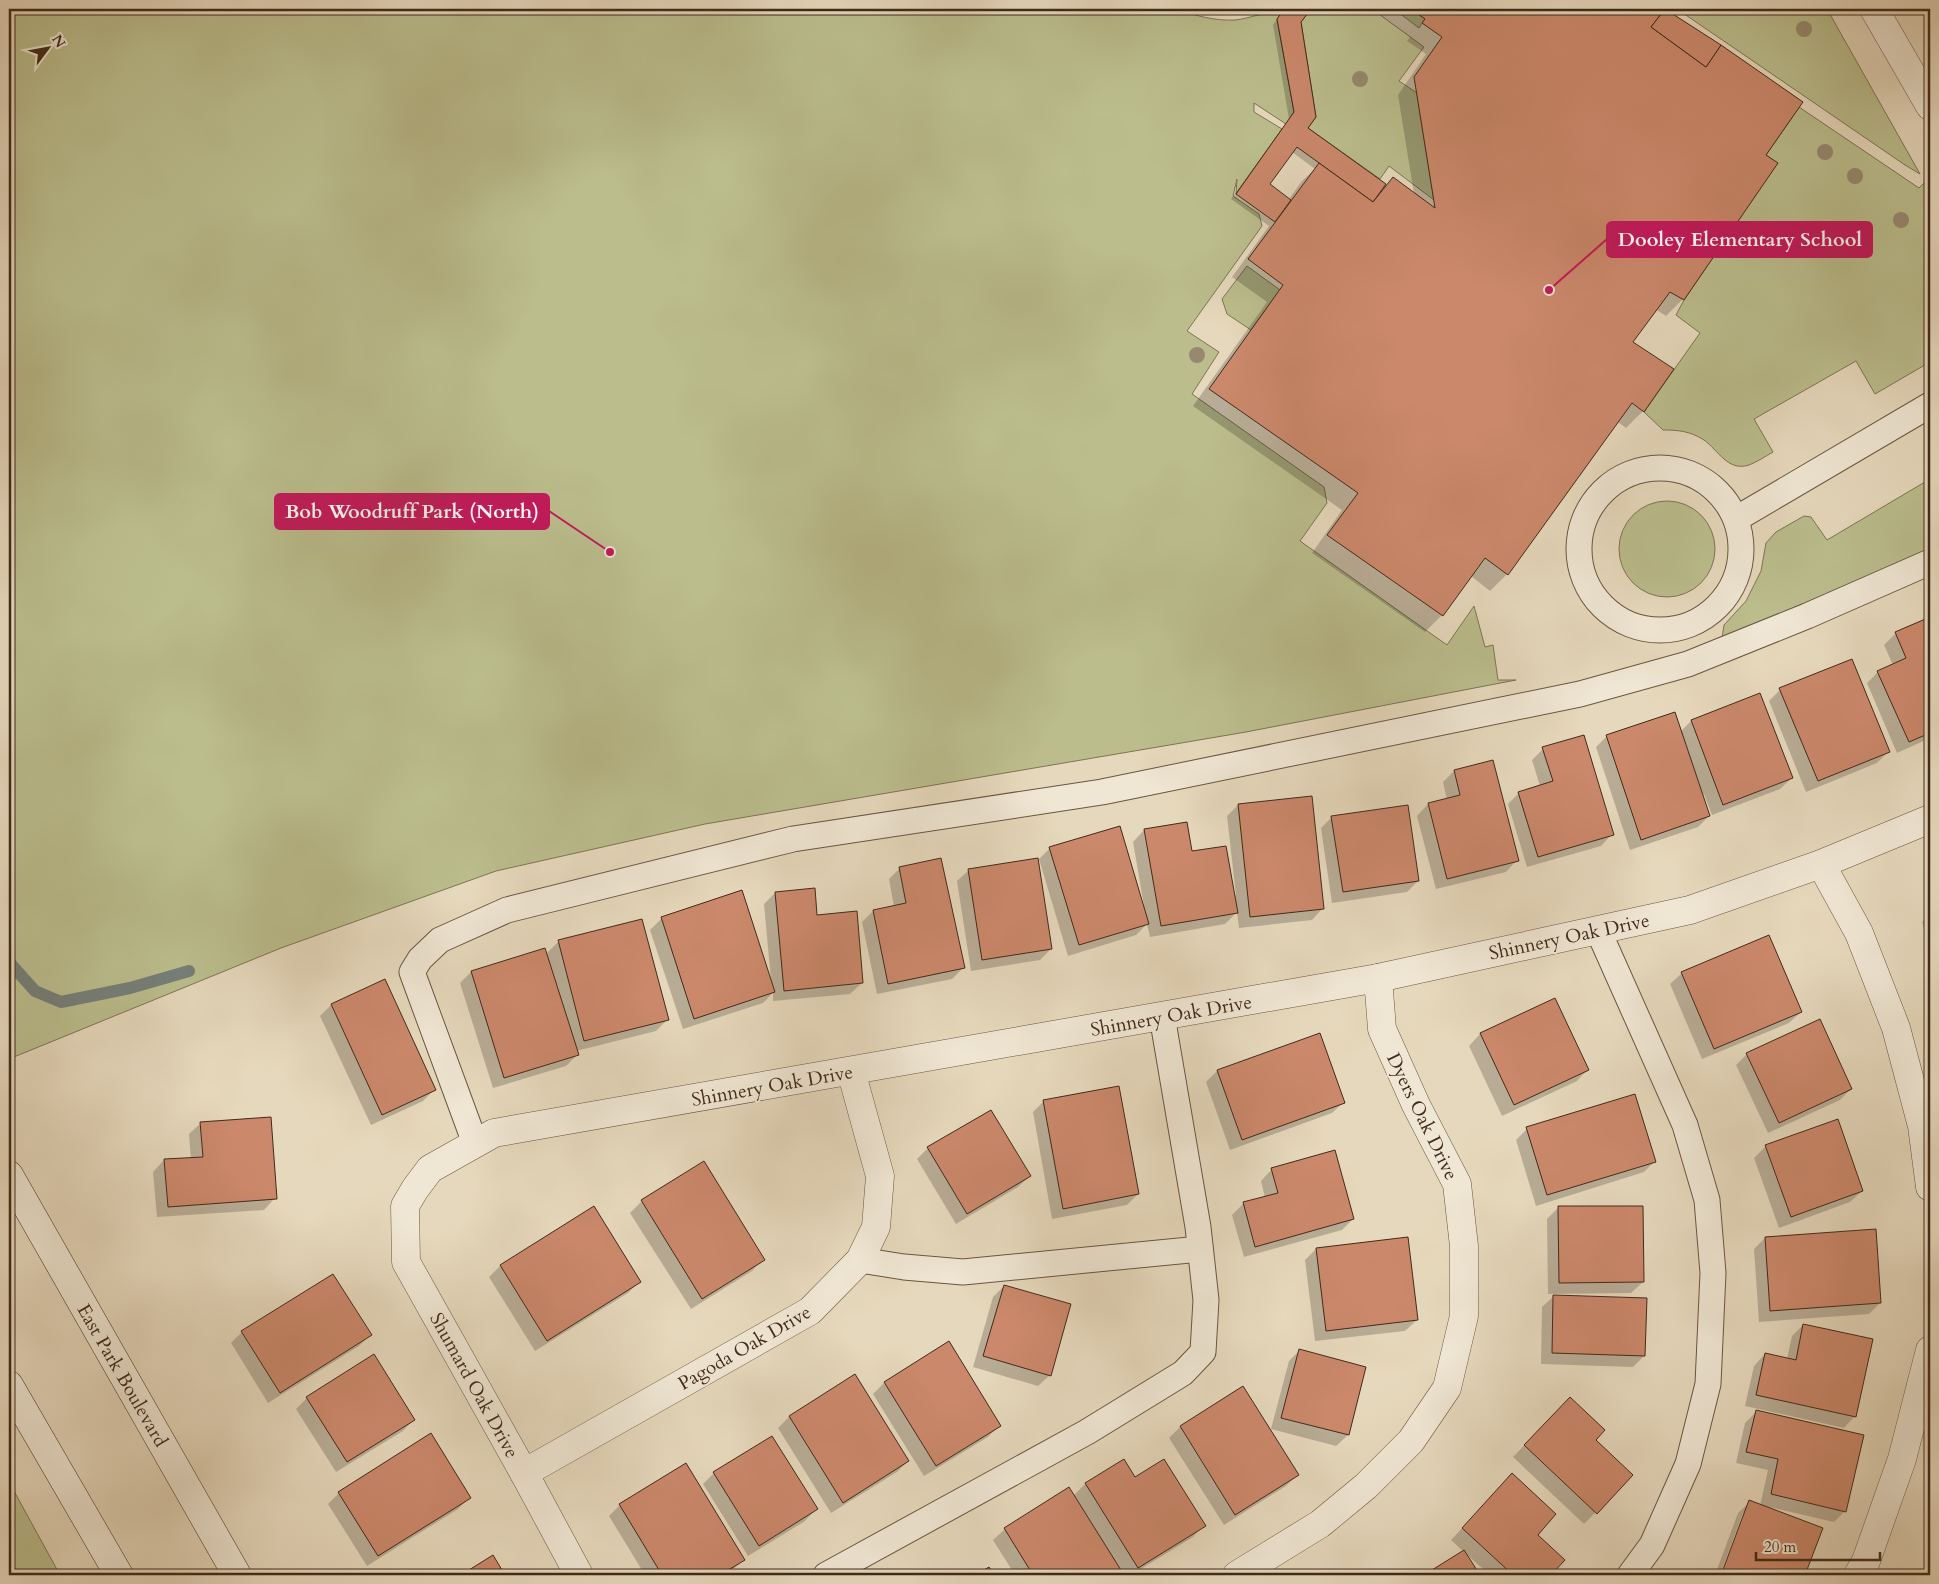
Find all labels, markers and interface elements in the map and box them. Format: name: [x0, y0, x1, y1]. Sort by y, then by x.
north arrow: [22, 22, 72, 72]
text: N: [47, 31, 70, 52]
callout: Dooley Elementary School: [1607, 222, 1872, 257]
text: Dooley Elementary School: [1618, 226, 1862, 253]
callout: Bob Woodruff Park (North): [275, 494, 549, 529]
text: Bob Woodruff Park (North): [285, 498, 539, 525]
street label: Shinnery Oak Drive: [1487, 907, 1652, 967]
street label: Shinnery Oak Drive: [1088, 989, 1254, 1043]
street label: Dyers Oak Drive: [1380, 1049, 1464, 1184]
street label: Shinnery Oak Drive: [689, 1059, 855, 1113]
street label: East Park Boulevard: [71, 1299, 174, 1452]
street label: Pagoda Oak Drive: [673, 1299, 816, 1397]
street label: Shumard Oak Drive: [423, 1308, 525, 1463]
scale bar: [1756, 1529, 1880, 1561]
text: 20 m: [1764, 1537, 1796, 1557]

